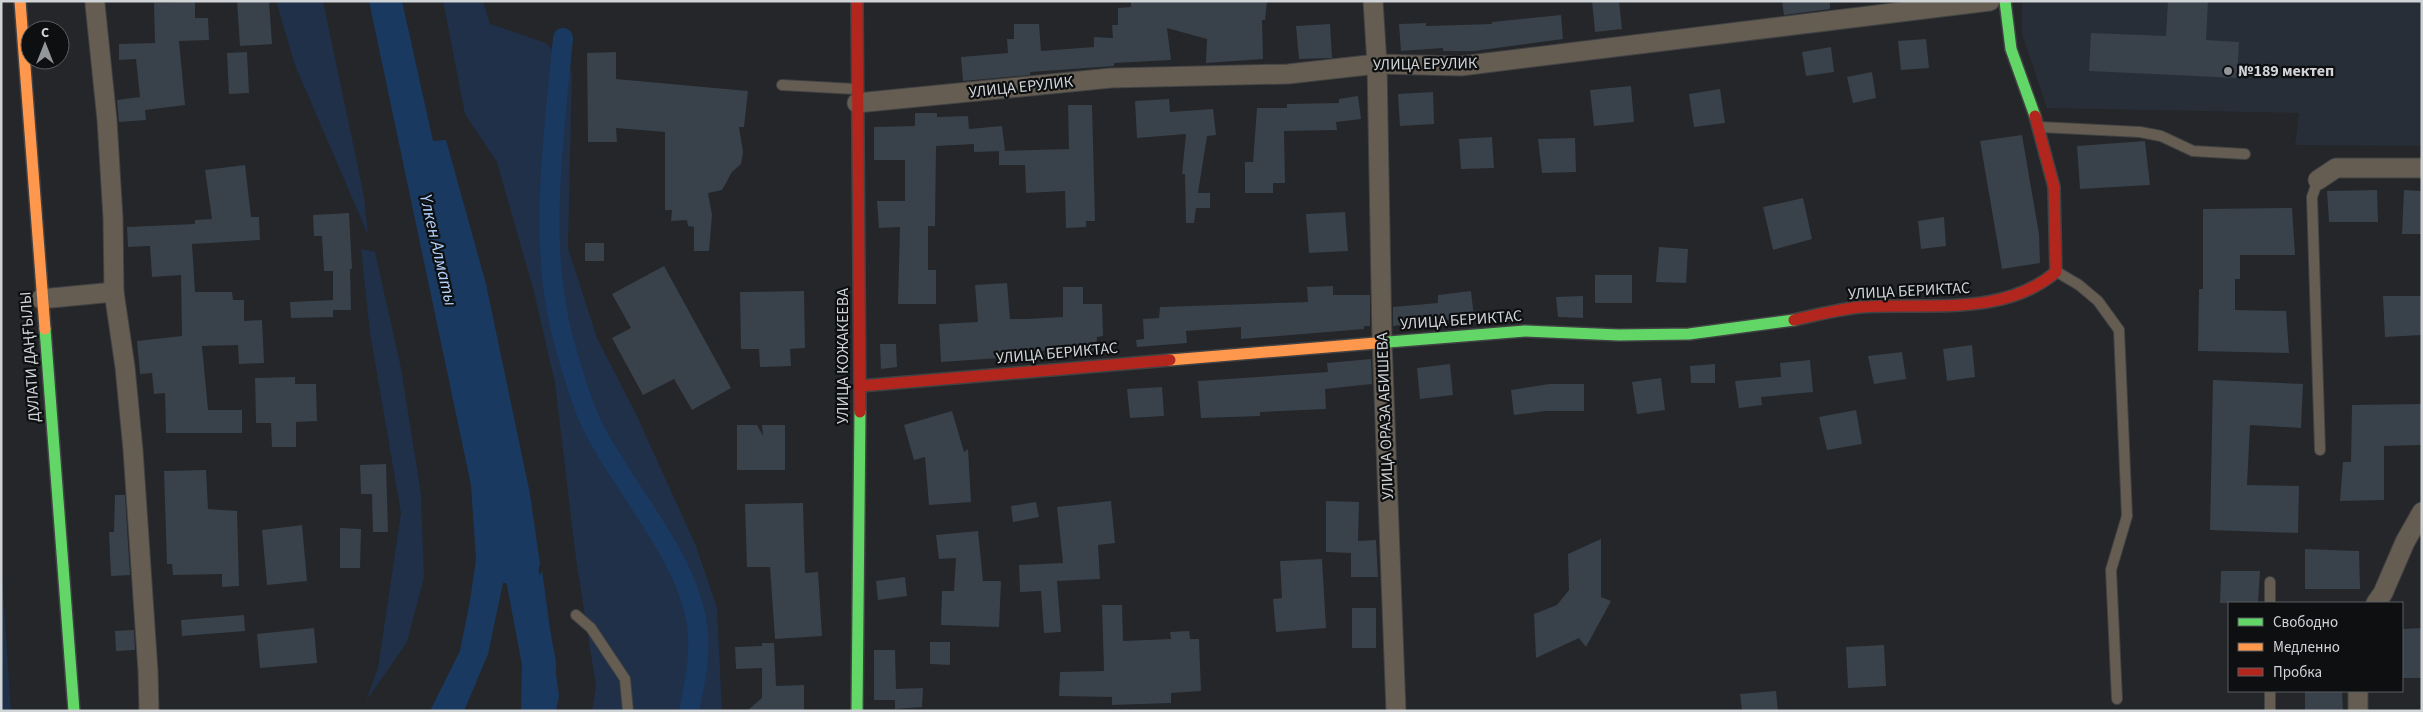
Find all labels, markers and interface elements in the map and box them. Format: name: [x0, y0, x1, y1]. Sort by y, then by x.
north arrow: [20, 20, 70, 70]
text: С: [41, 23, 49, 43]
street label: УЛИЦА ЕРУЛИК: [1373, 52, 1478, 76]
place label: №189 мектеп: [2238, 60, 2334, 82]
marker: №189 мектеп: [2222, 65, 2234, 77]
street label: УЛИЦА ЕРУЛИК: [968, 71, 1075, 103]
water label: Үлкен Алматы: [413, 192, 463, 309]
street label: УЛИЦА БЕРИКТАС: [1847, 277, 1971, 305]
street label: УЛИЦА КОЖАКЕЕВА: [832, 288, 854, 424]
street label: ДУЛАТИ ДАҢҒЫЛЫ: [14, 291, 46, 423]
street label: УЛИЦА БЕРИКТАС: [1399, 305, 1523, 335]
street label: УЛИЦА ОРАЗА АБИШЕВА: [1371, 332, 1399, 500]
street label: УЛИЦА БЕРИКТАС: [995, 337, 1119, 369]
legend: [2228, 602, 2403, 692]
text: Свободно: [2273, 612, 2338, 633]
text: Медленно: [2273, 637, 2340, 658]
text: Пробка: [2273, 662, 2322, 683]

